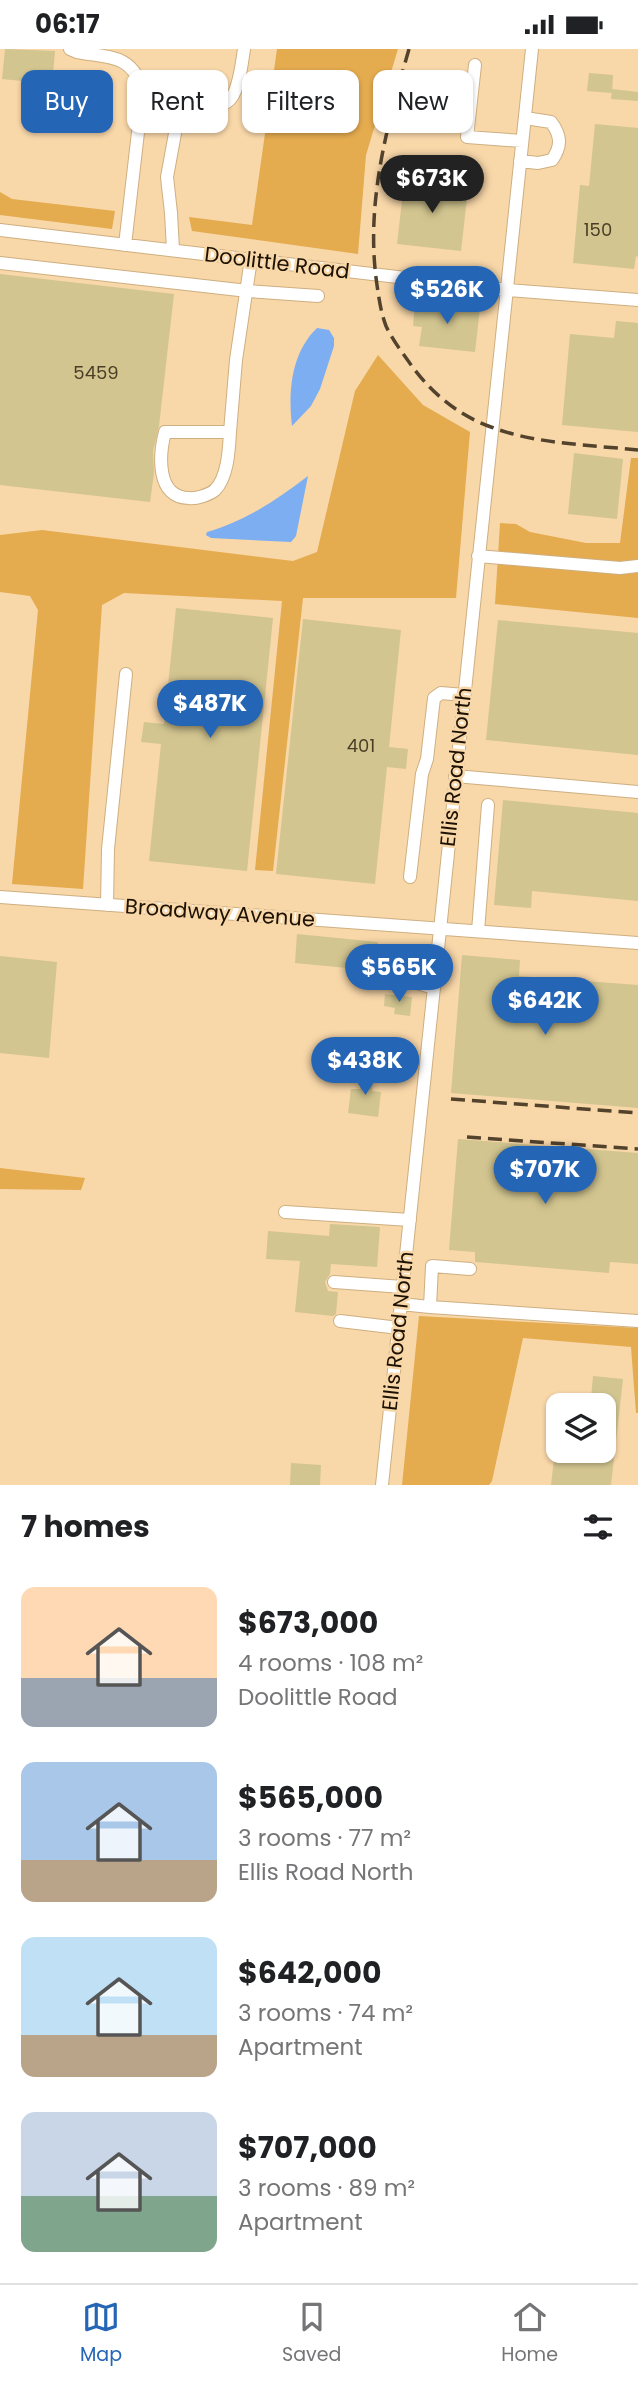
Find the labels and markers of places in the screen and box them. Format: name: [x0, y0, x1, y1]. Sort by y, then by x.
pin: $673K: [383, 155, 481, 215]
pin: $526K: [398, 267, 496, 326]
pin: $487K: [161, 681, 259, 740]
pin: $565K: [350, 944, 448, 1004]
pin: $642K: [496, 977, 594, 1037]
pin: $438K: [316, 1037, 414, 1097]
pin: $707K: [496, 1147, 594, 1206]

